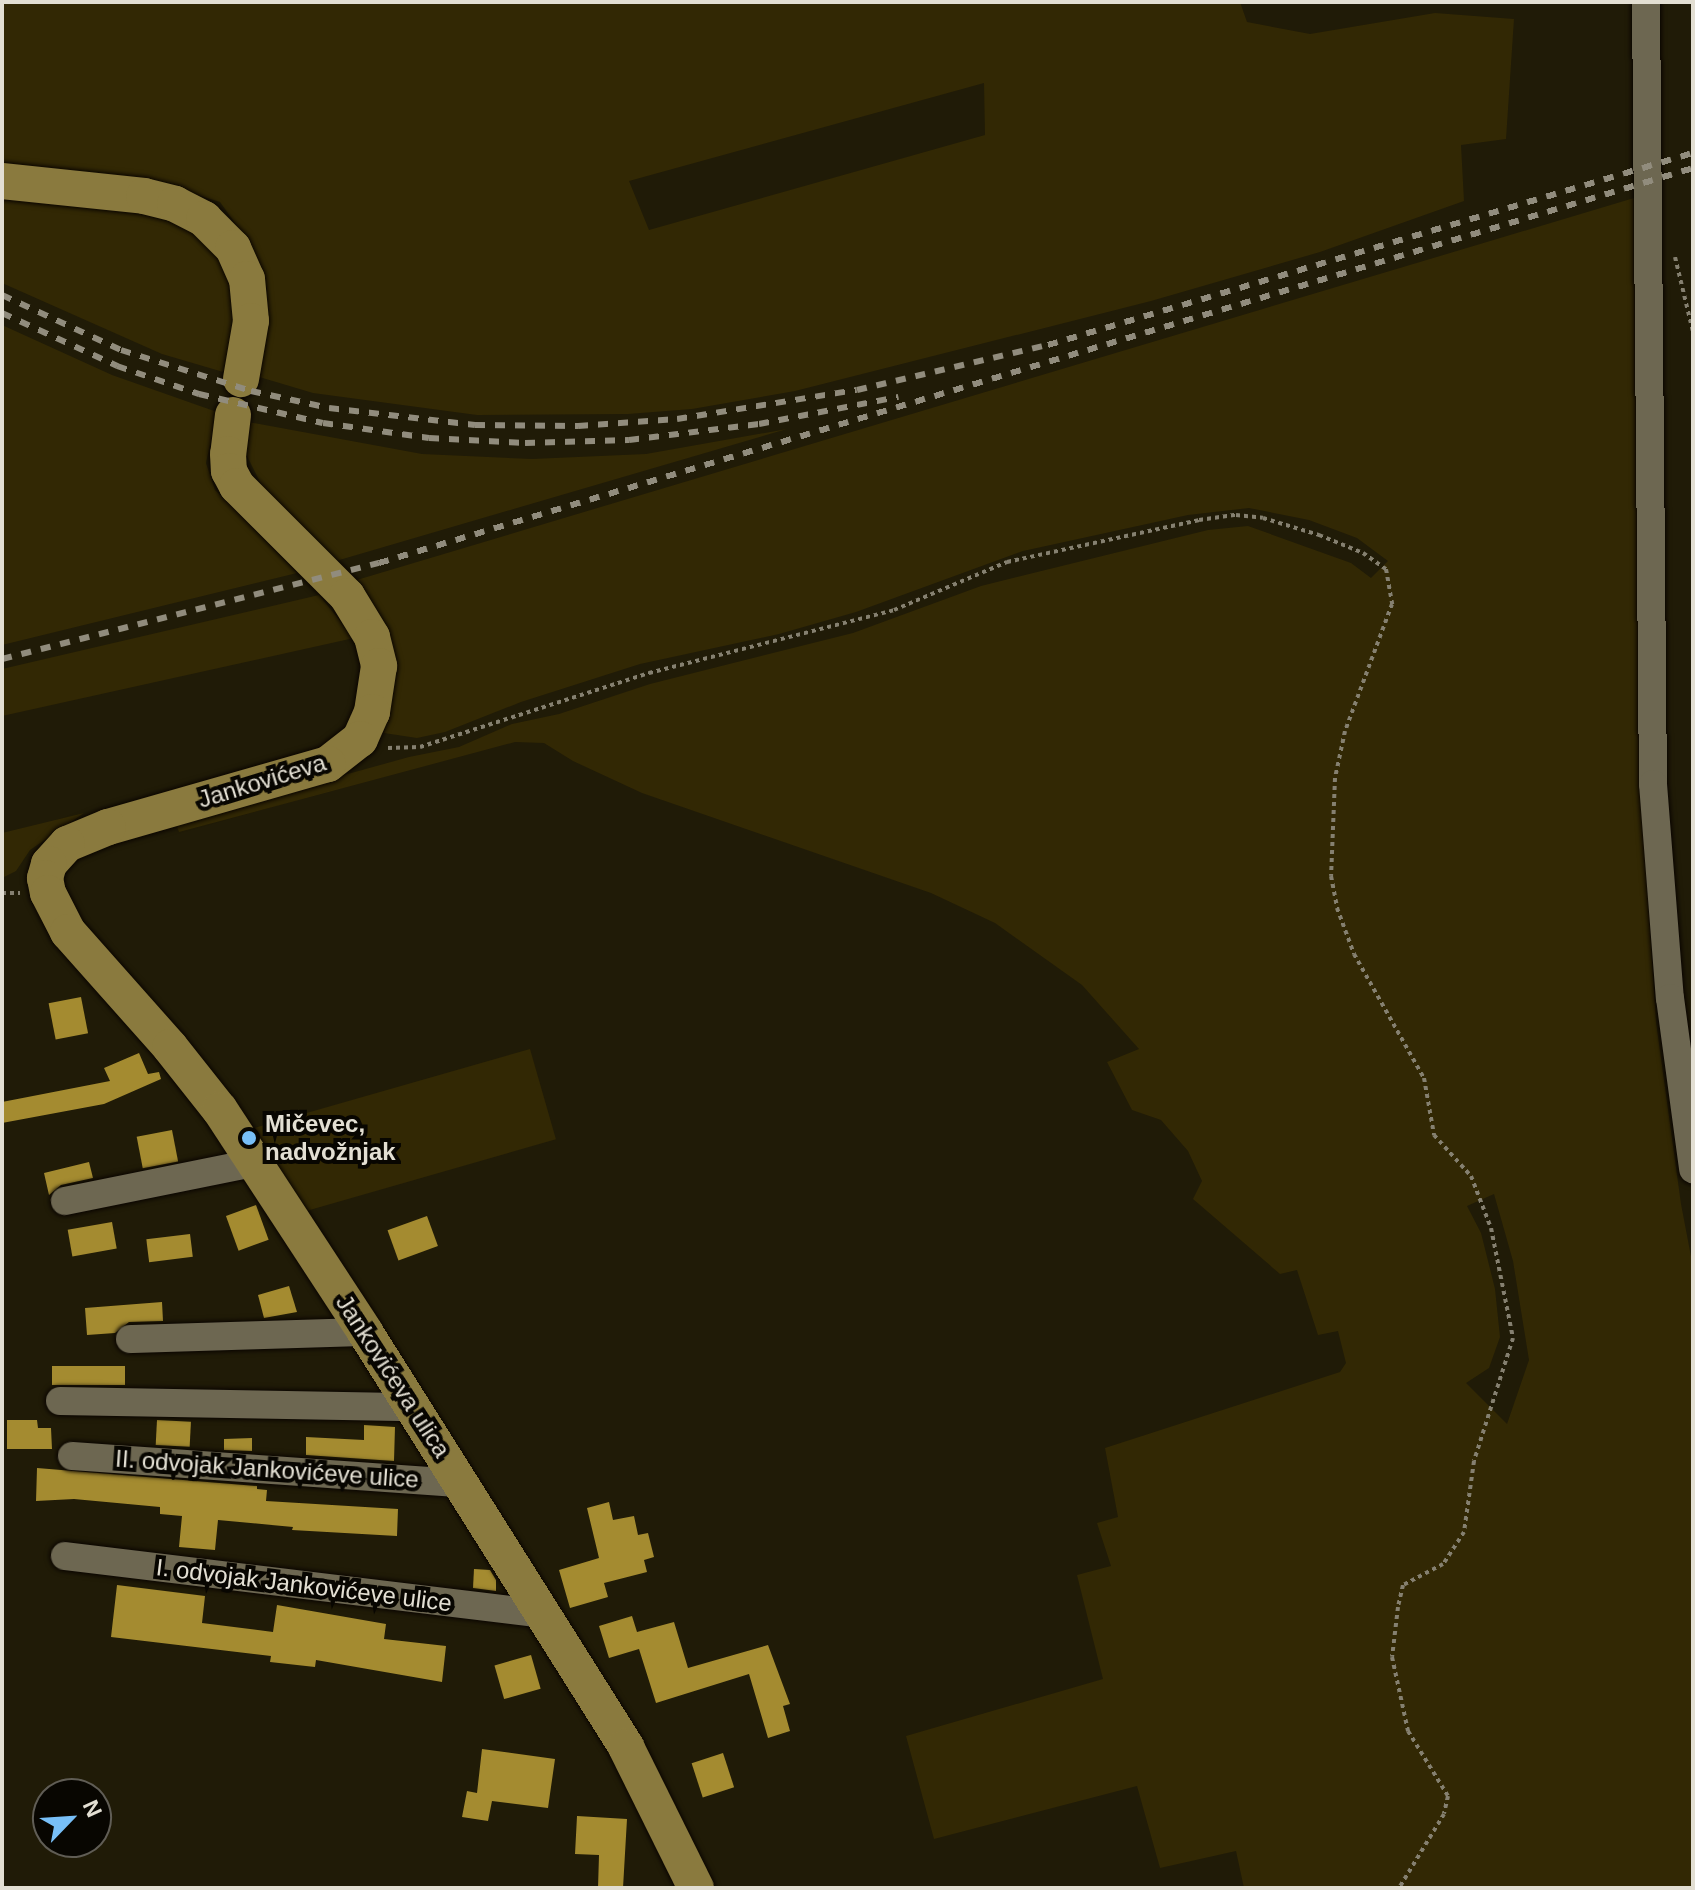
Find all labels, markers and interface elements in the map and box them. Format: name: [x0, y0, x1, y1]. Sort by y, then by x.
street label: Jankovićeva: [195, 748, 329, 814]
place label: Mičevec, nadvožnjak: [265, 1110, 396, 1166]
marker: Mičevec, nadvožnjak: [240, 1129, 258, 1147]
street label: Jankovićeva ulica: [330, 1289, 456, 1463]
street label: II. odvojak Jankovićeve ulice: [114, 1444, 420, 1494]
street label: I. odvojak Jankovićeve ulice: [155, 1553, 453, 1617]
north arrow: [32, 1778, 112, 1858]
text: N: [78, 1796, 107, 1821]

